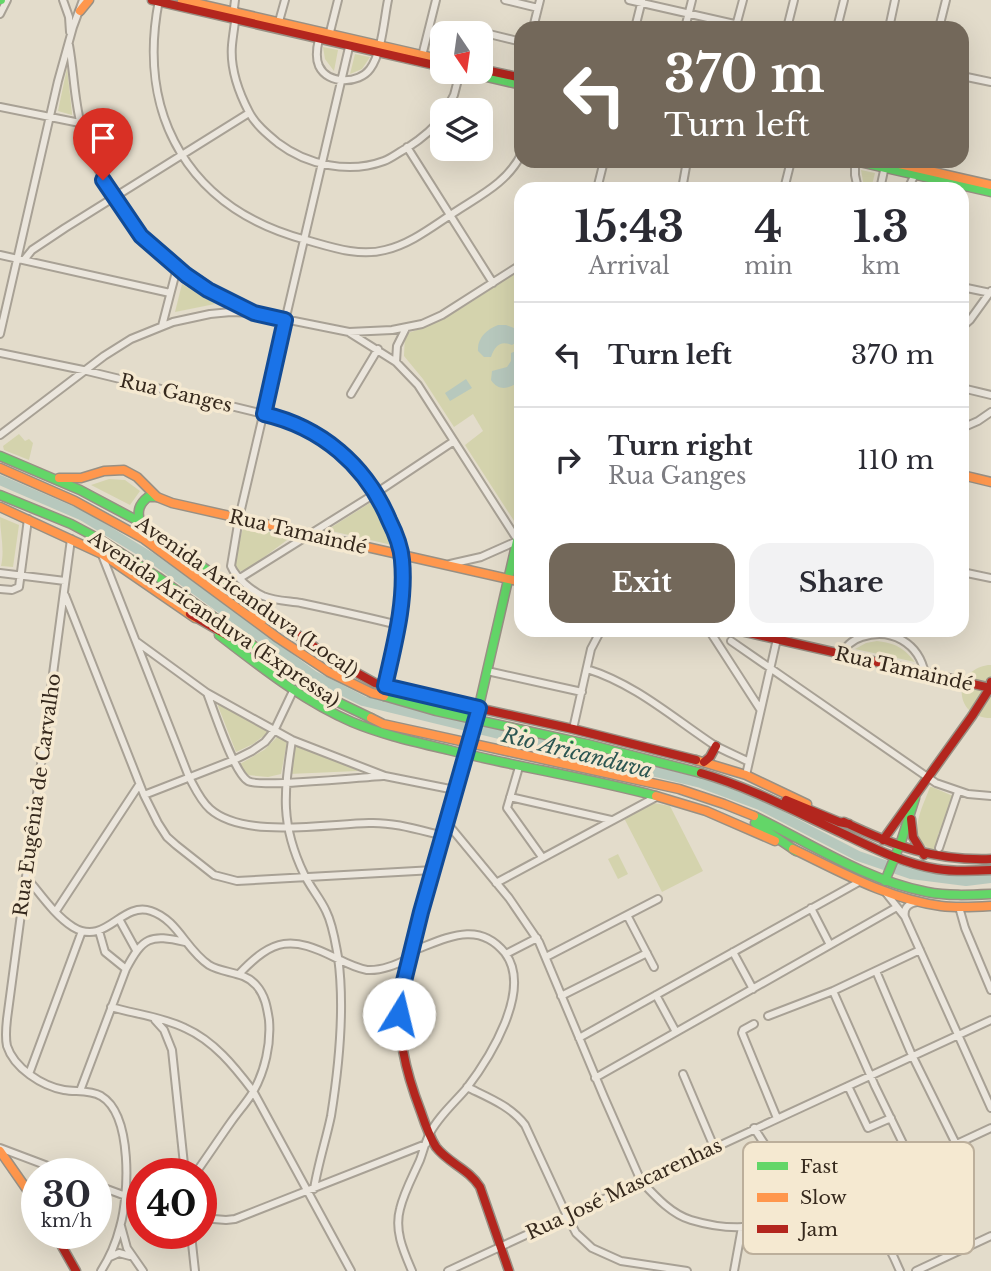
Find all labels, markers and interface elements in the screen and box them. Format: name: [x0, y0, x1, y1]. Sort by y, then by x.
north arrow: [430, 21, 494, 84]
map controls: [430, 21, 493, 161]
text: 370 m: [664, 44, 825, 105]
icon: left: [549, 49, 640, 140]
button: layers: [430, 98, 493, 161]
text: Turn left: [664, 105, 810, 145]
pin: [73, 108, 133, 180]
icon: arrive: [84, 119, 122, 157]
text: 15:43: [574, 201, 684, 253]
text: 4: [754, 201, 782, 253]
text: 1.3: [853, 201, 909, 253]
text: Arrival: [588, 252, 670, 280]
text: min: [744, 252, 793, 280]
text: km: [861, 252, 900, 280]
icon: left: [549, 336, 587, 374]
text: Turn left: [608, 339, 732, 371]
text: 370 m: [851, 339, 934, 371]
street label: Rua Ganges: [118, 369, 234, 417]
text: Turn right: [608, 430, 753, 462]
icon: right: [549, 441, 587, 479]
text: 110 m: [857, 444, 934, 476]
text: Rua Ganges: [608, 462, 747, 490]
street label: Rua Tamaindé: [227, 505, 369, 559]
street label: Avenida Aricanduva (Local): [131, 511, 362, 683]
street label: Avenida Aricanduva (Expressa): [83, 526, 344, 712]
button: Exit: [549, 543, 735, 623]
button: Share: [749, 543, 934, 623]
street label: Rua Tamaindé: [833, 642, 975, 696]
street label: Rua Eugênia de Carvalho: [9, 672, 65, 918]
water label: Rio Aricanduva: [498, 721, 655, 784]
position arrow: [362, 977, 436, 1051]
street label: Rua José Mascarenhas: [522, 1133, 726, 1245]
legend: [743, 1142, 974, 1254]
text: Fast: [800, 1155, 839, 1178]
speed limit sign: 40: [126, 1158, 217, 1249]
text: 30: [42, 1173, 91, 1216]
text: Slow: [800, 1186, 847, 1209]
text: km/h: [41, 1210, 92, 1232]
text: Jam: [797, 1218, 838, 1241]

